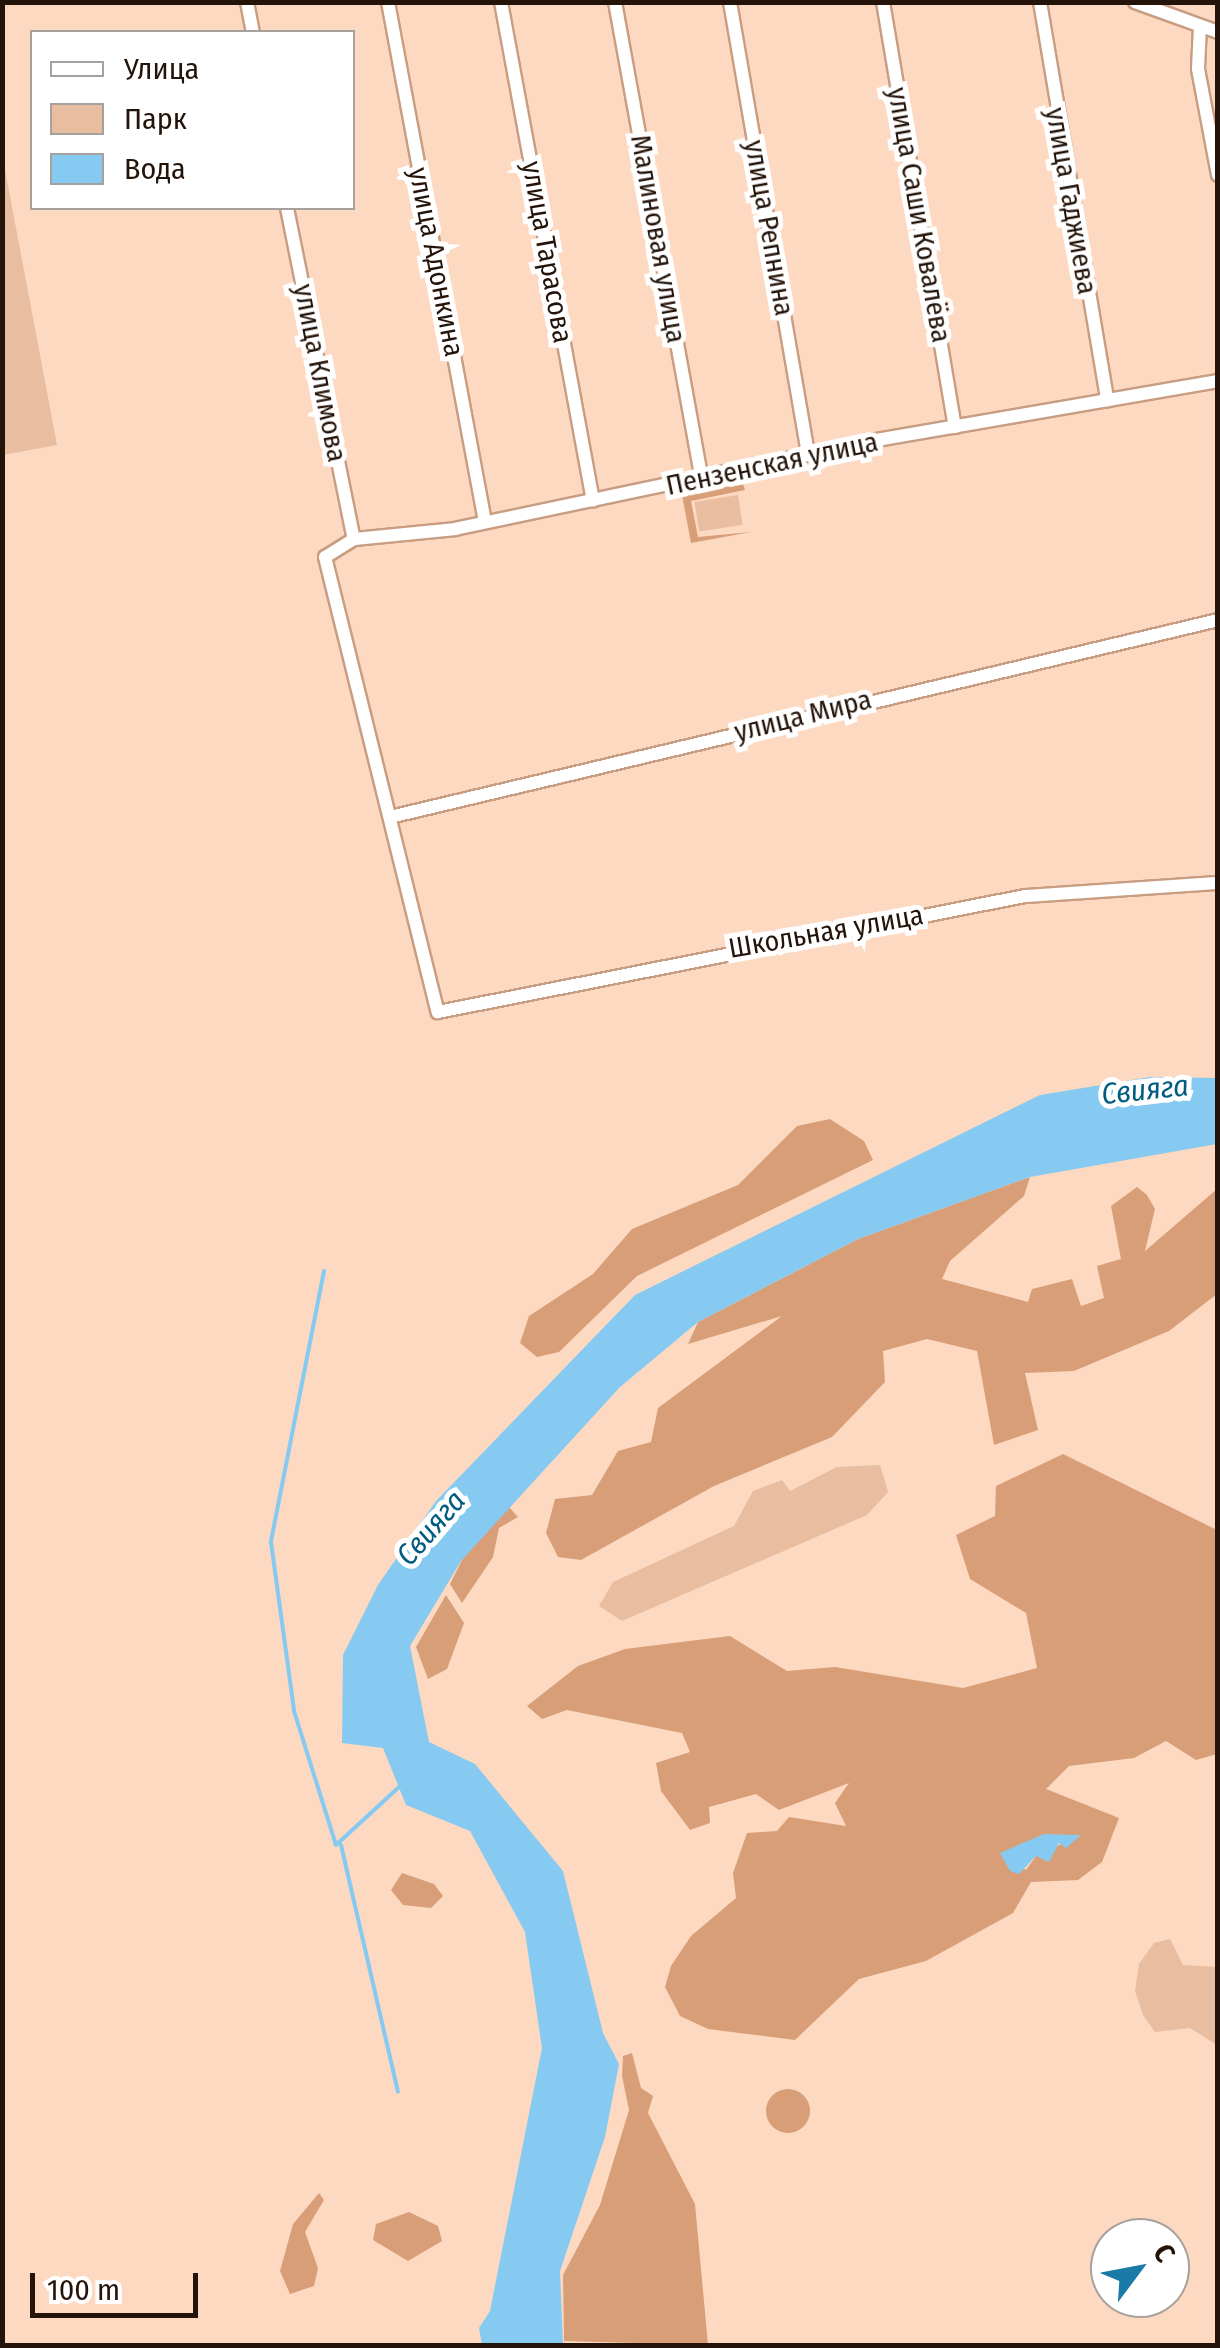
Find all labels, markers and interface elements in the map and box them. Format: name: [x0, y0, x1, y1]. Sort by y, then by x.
legend: [30, 30, 355, 210]
text: Улица: [124, 51, 199, 87]
street label: улица Саши Ковалёва: [880, 85, 958, 345]
text: Парк: [124, 101, 187, 137]
street label: улица Гаджиева: [1038, 105, 1104, 297]
street label: Малиновая улица: [623, 132, 693, 346]
street label: улица Репнина: [737, 138, 801, 318]
text: Вода: [124, 151, 186, 187]
street label: улица Тарасова: [514, 158, 580, 346]
street label: улица Адонкина: [401, 165, 471, 359]
street label: улица Климова: [286, 281, 354, 465]
street label: Пензенская улица: [663, 425, 881, 503]
street label: улица Мира: [731, 683, 875, 749]
street label: Школьная улица: [726, 898, 926, 966]
water label: Свияга: [1100, 1068, 1190, 1112]
water label: Свияга: [389, 1483, 473, 1573]
north arrow: [1090, 2218, 1190, 2318]
text: С: [1146, 2238, 1182, 2268]
scale bar: [35, 2253, 202, 2315]
text: 100 m: [47, 2272, 120, 2308]

